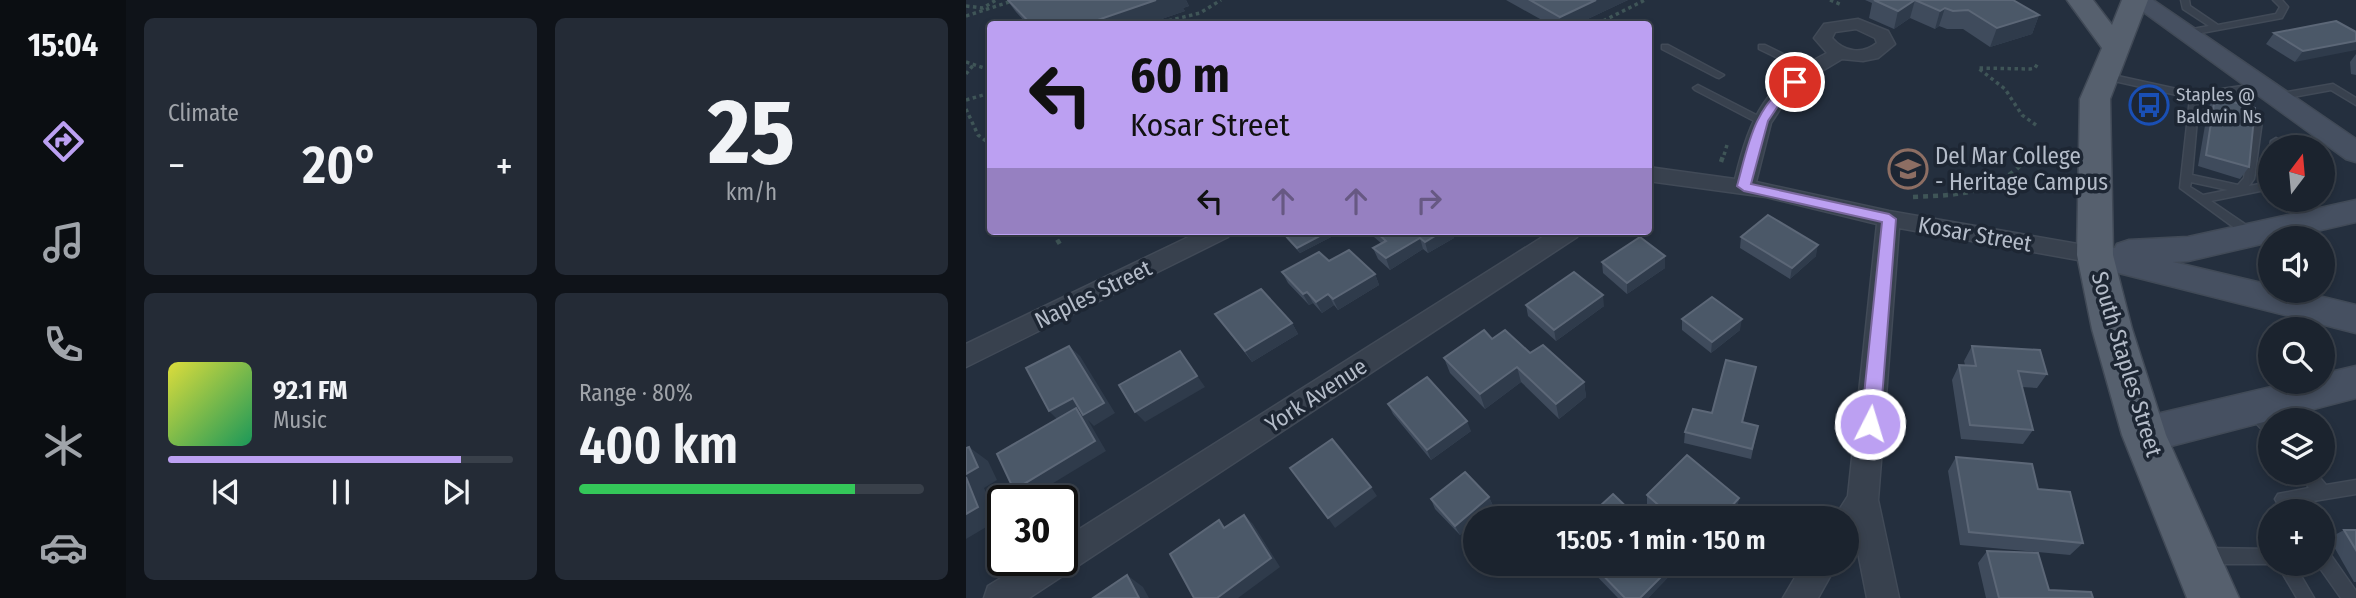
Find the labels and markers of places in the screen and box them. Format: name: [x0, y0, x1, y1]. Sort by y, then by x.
pin: [1765, 52, 1825, 112]
place label: Staples @ Baldwin Ns: [2176, 83, 2262, 128]
bus stop icon: Staples @ Baldwin Ns: [2128, 84, 2170, 126]
place label: Del Mar College - Heritage Campus: [1935, 142, 2108, 196]
school or university icon: Del Mar College - Heritage Campus: [1887, 148, 1929, 190]

